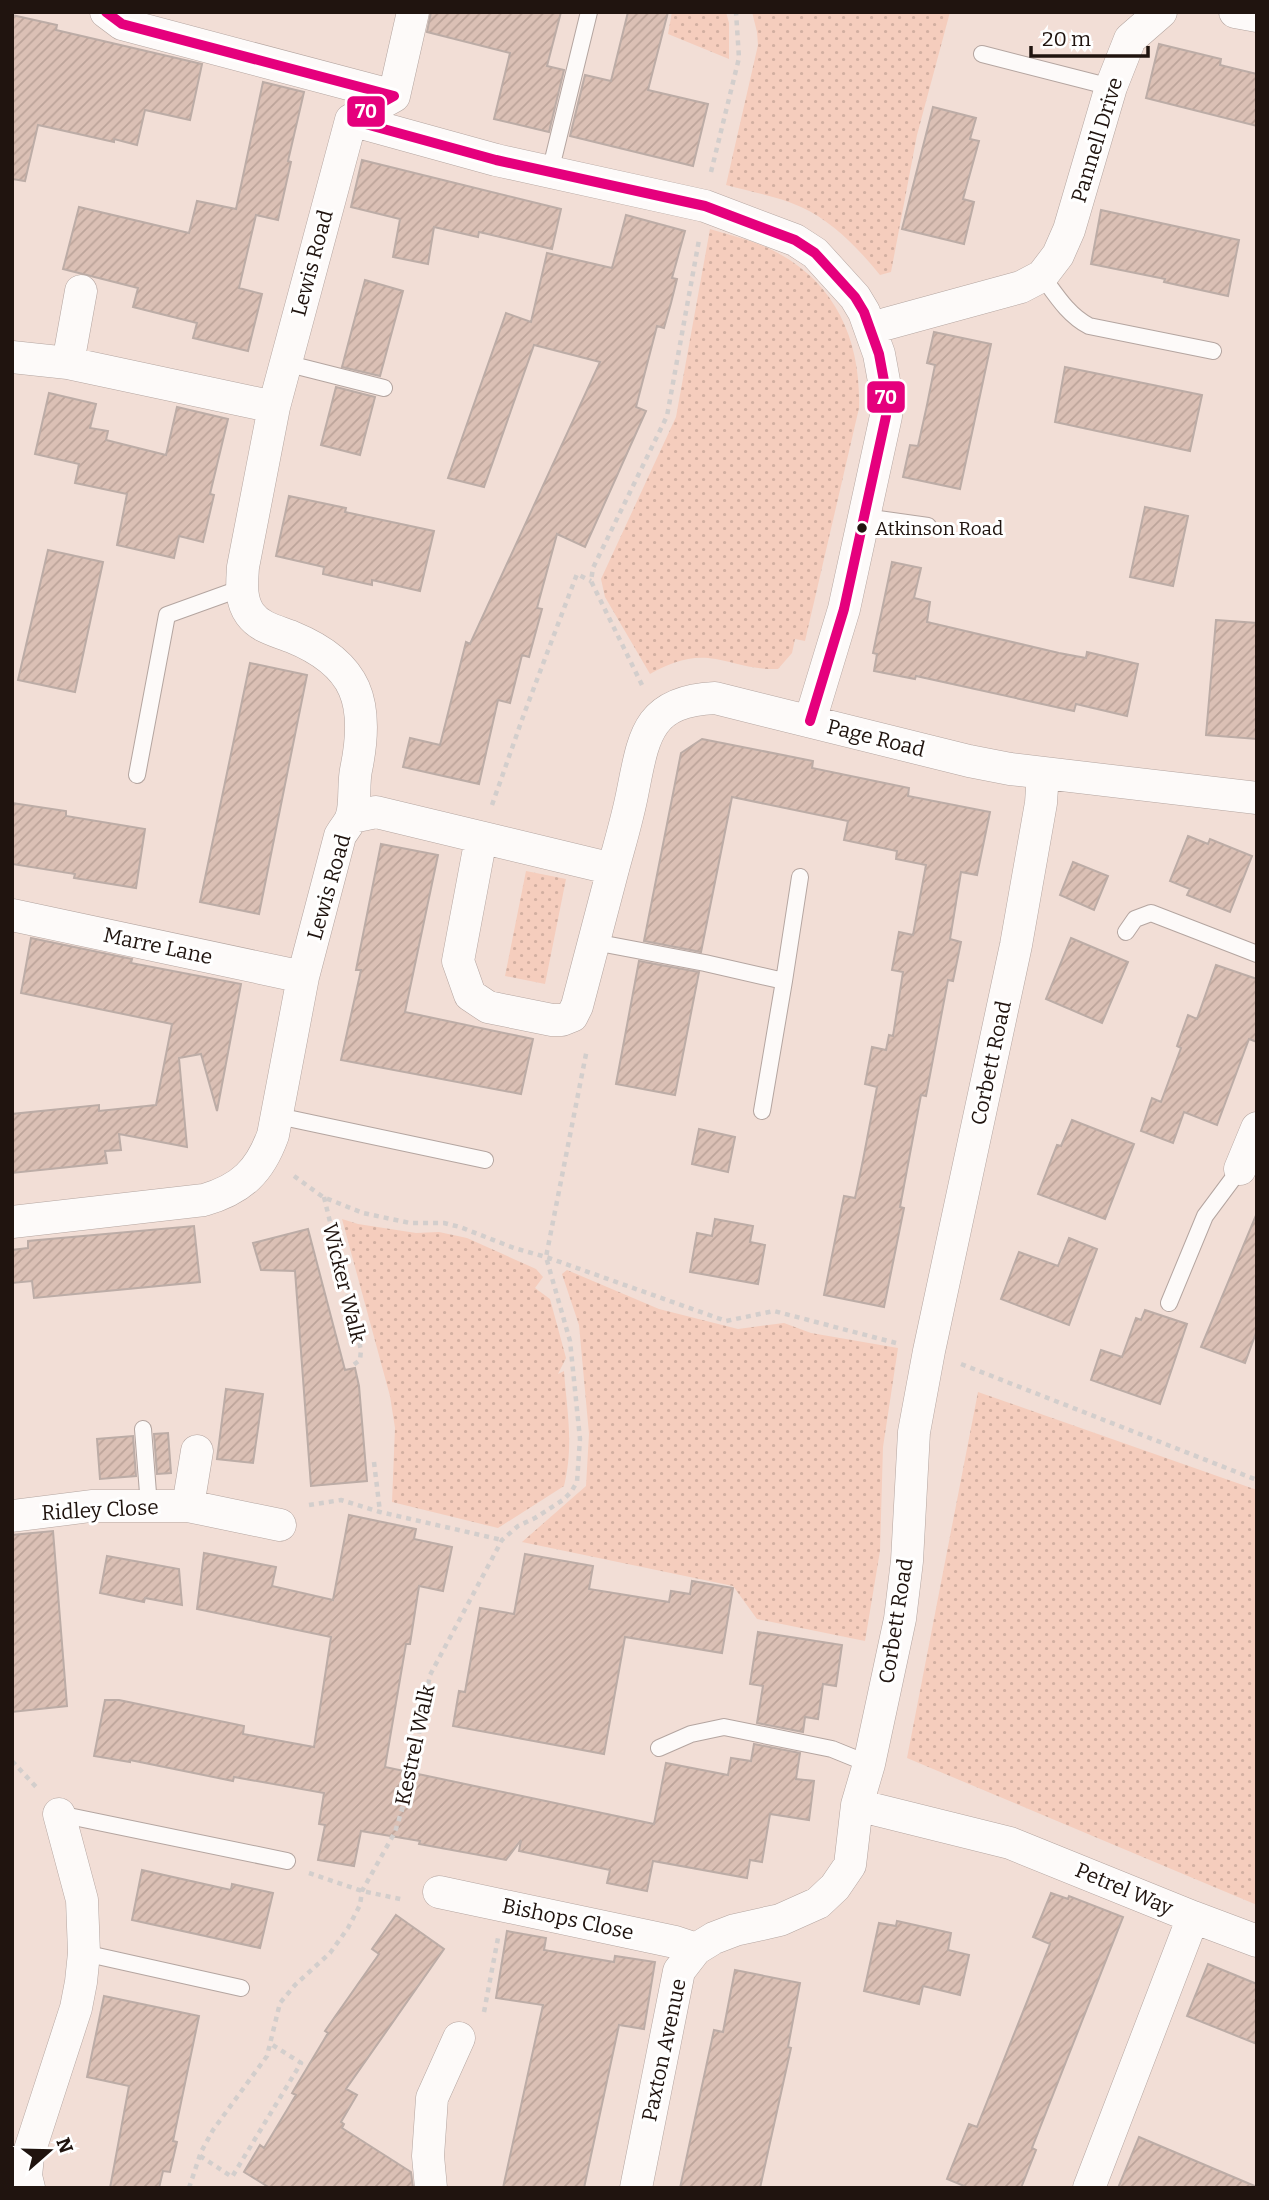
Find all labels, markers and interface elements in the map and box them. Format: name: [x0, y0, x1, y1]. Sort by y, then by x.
scale bar: [1031, 14, 1148, 58]
text: 20 m: [1042, 26, 1091, 52]
street label: Pannell Drive: [1066, 74, 1128, 206]
line badge: 70: [346, 95, 386, 128]
text: 70: [355, 100, 377, 123]
street label: Lewis Road: [285, 207, 339, 319]
line badge: 70: [866, 380, 906, 414]
text: 70: [875, 386, 897, 409]
place label: Atkinson Road: [875, 517, 1003, 540]
marker: Atkinson Road: [855, 521, 869, 535]
street label: Page Road: [824, 713, 928, 763]
street label: Lewis Road: [301, 831, 357, 943]
street label: Marre Lane: [101, 922, 215, 970]
street label: Corbett Road: [965, 998, 1017, 1128]
street label: Wicker Walk: [317, 1220, 371, 1346]
street label: Ridley Close: [41, 1494, 159, 1526]
street label: Corbett Road: [873, 1557, 919, 1685]
street label: Kestrel Walk: [390, 1682, 441, 1808]
street label: Petrel Way: [1071, 1857, 1178, 1922]
street label: Bishops Close: [500, 1892, 636, 1946]
street label: Paxton Avenue: [636, 1976, 692, 2124]
north arrow: [14, 2116, 84, 2186]
text: N: [51, 2135, 78, 2156]

